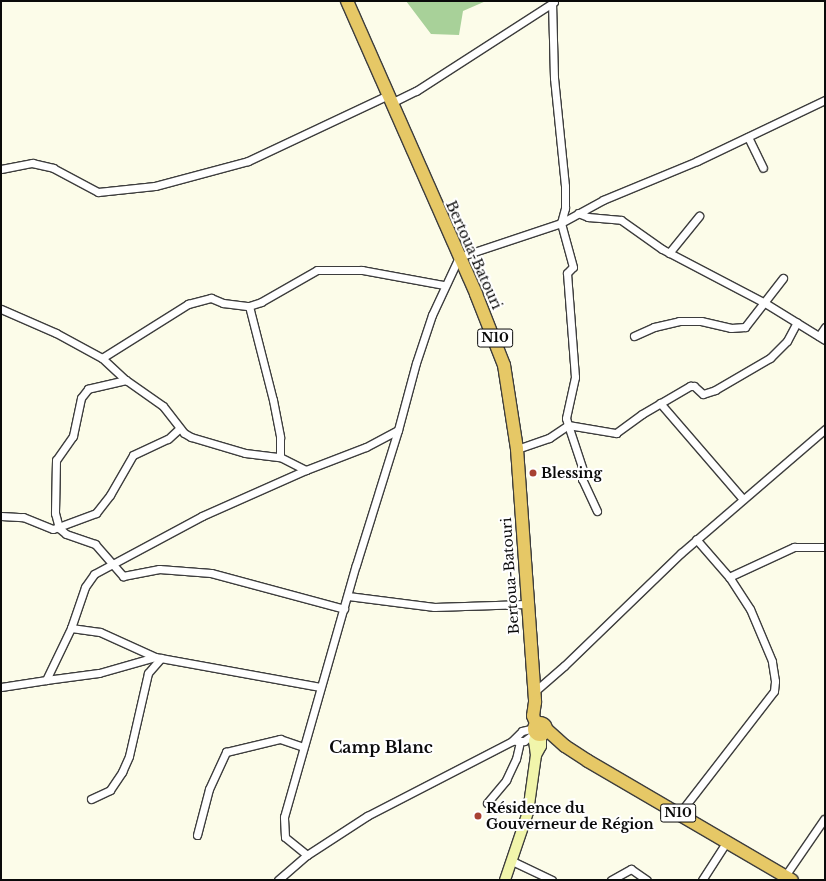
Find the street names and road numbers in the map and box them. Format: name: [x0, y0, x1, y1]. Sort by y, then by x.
street label: Bertoua-Batouri: [443, 198, 505, 312]
road number: N10: [477, 327, 513, 349]
street label: Bertoua-Batouri: [498, 517, 522, 635]
road number: N10: [660, 802, 696, 824]

